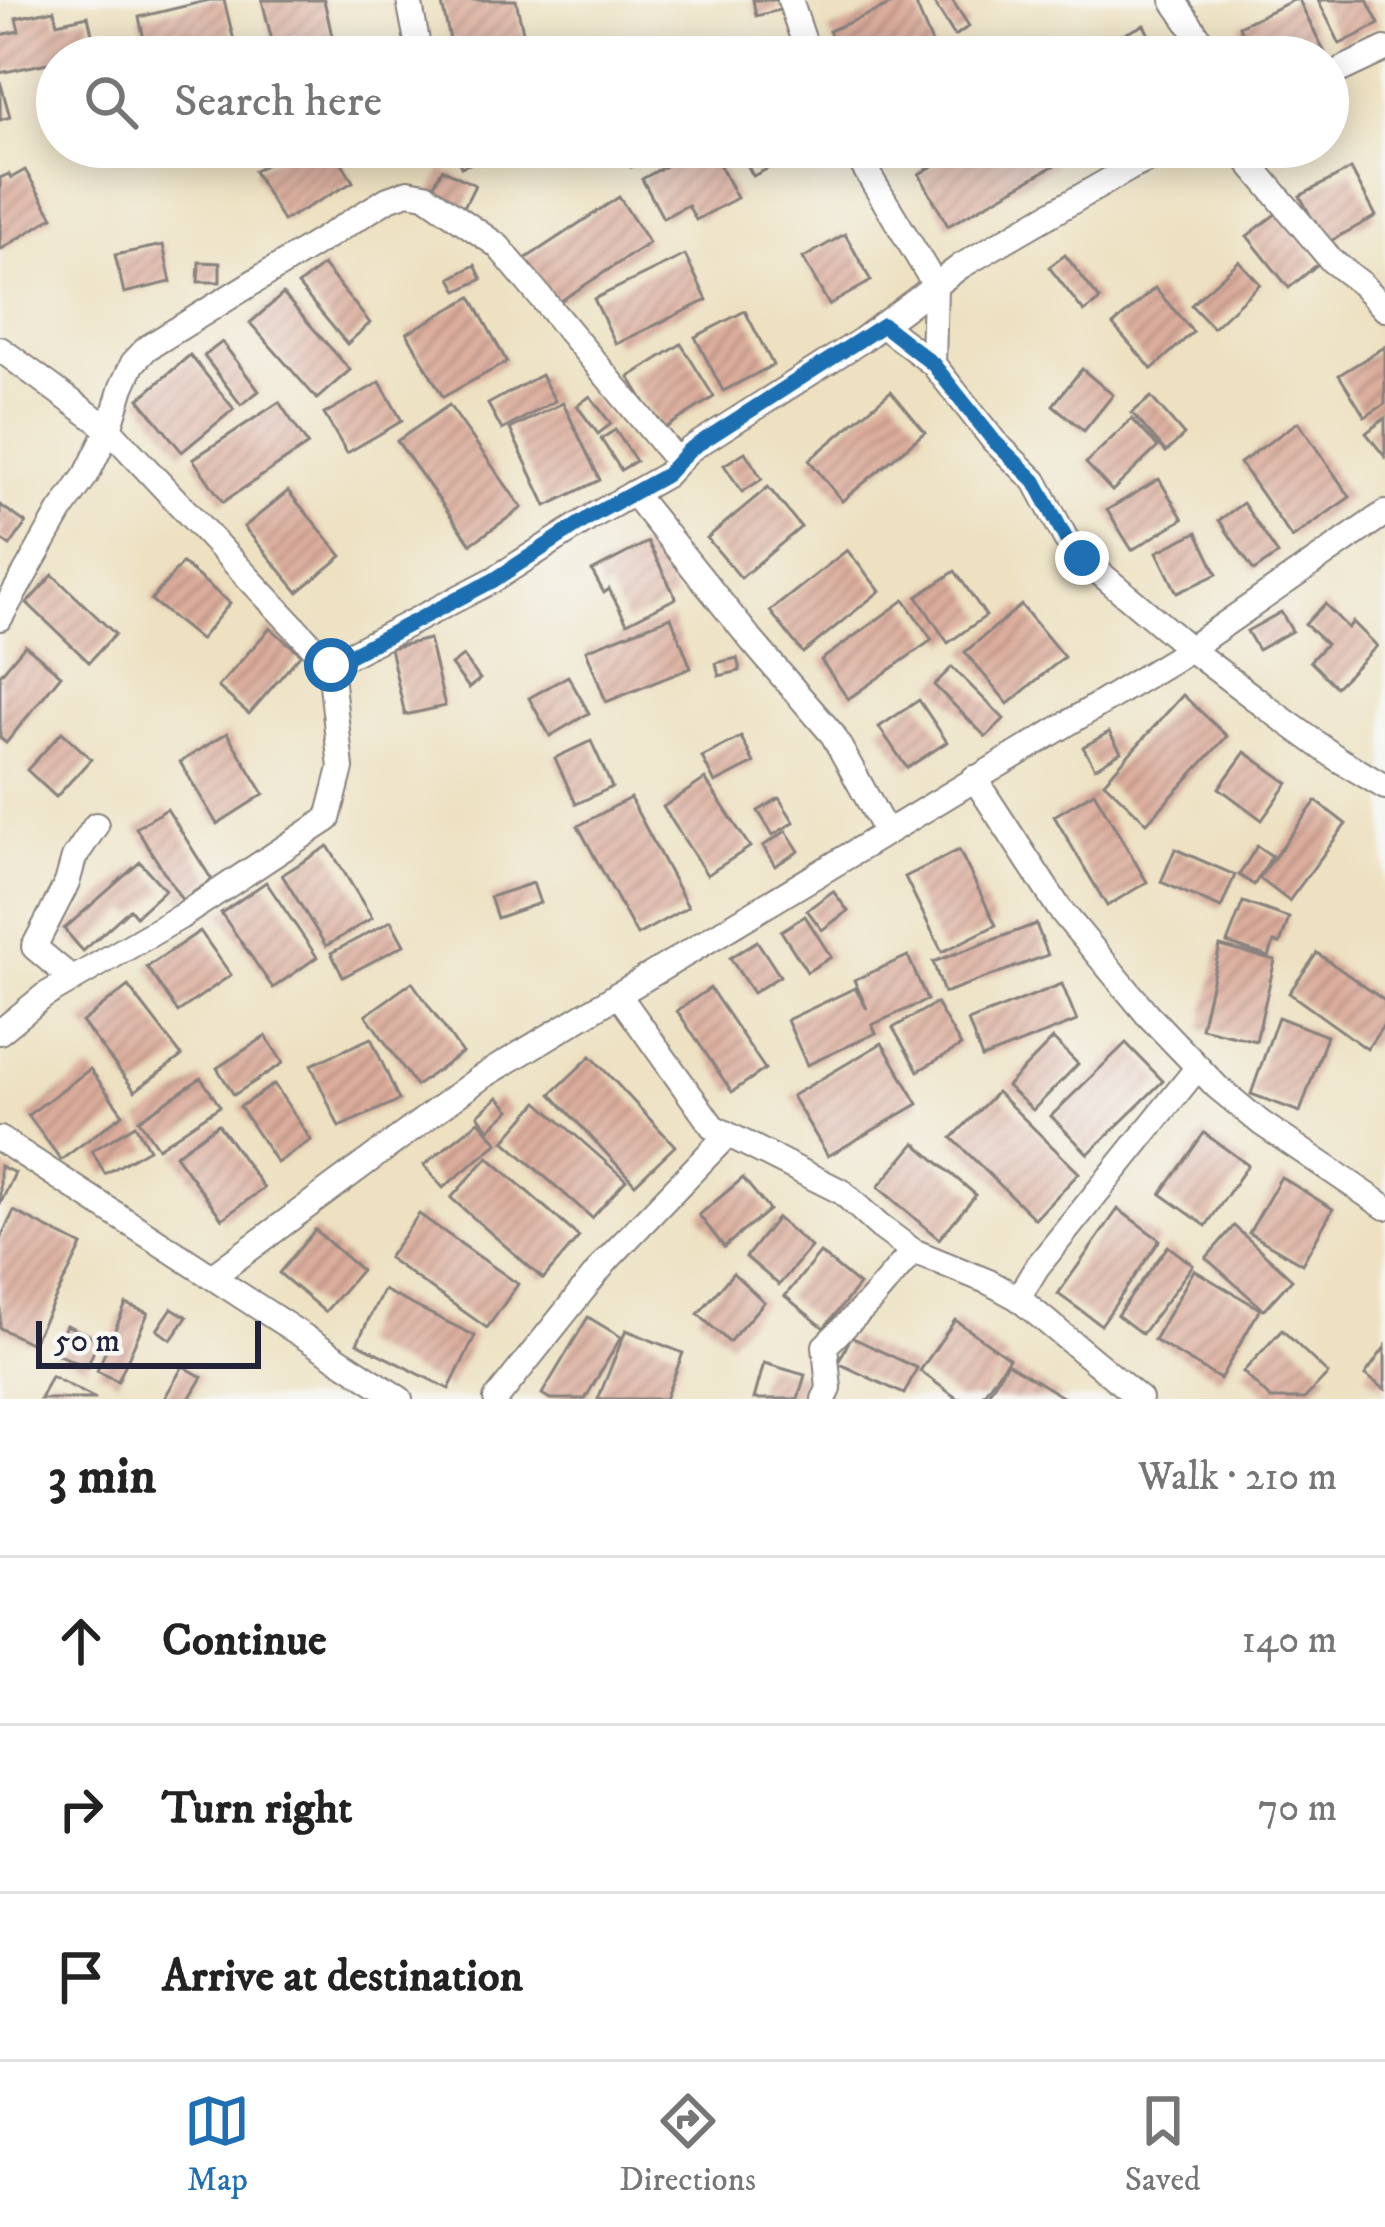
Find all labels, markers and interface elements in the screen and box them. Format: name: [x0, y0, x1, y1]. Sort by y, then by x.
search box: [36, 36, 1349, 168]
icon: search: [78, 69, 144, 135]
text: Search here: [174, 74, 382, 130]
route end: [1055, 531, 1109, 585]
route start: [304, 638, 358, 692]
scale bar: [36, 1315, 261, 1368]
text: 50 m: [54, 1321, 120, 1362]
text: 3 min: [48, 1445, 156, 1509]
text: Walk · 210 m: [1138, 1453, 1337, 1502]
icon: ahead: [48, 1608, 114, 1674]
text: Continue: [162, 1613, 327, 1669]
text: 140 m: [1242, 1616, 1337, 1665]
icon: right: [48, 1776, 114, 1842]
text: Turn right: [162, 1781, 352, 1837]
text: 70 m: [1258, 1784, 1337, 1833]
icon: arrive: [48, 1944, 114, 2010]
text: Arrive at destination: [162, 1949, 523, 2005]
tab: Map: [184, 2088, 250, 2201]
tab: Directions: [619, 2088, 756, 2201]
tab: Saved: [1125, 2088, 1201, 2201]

